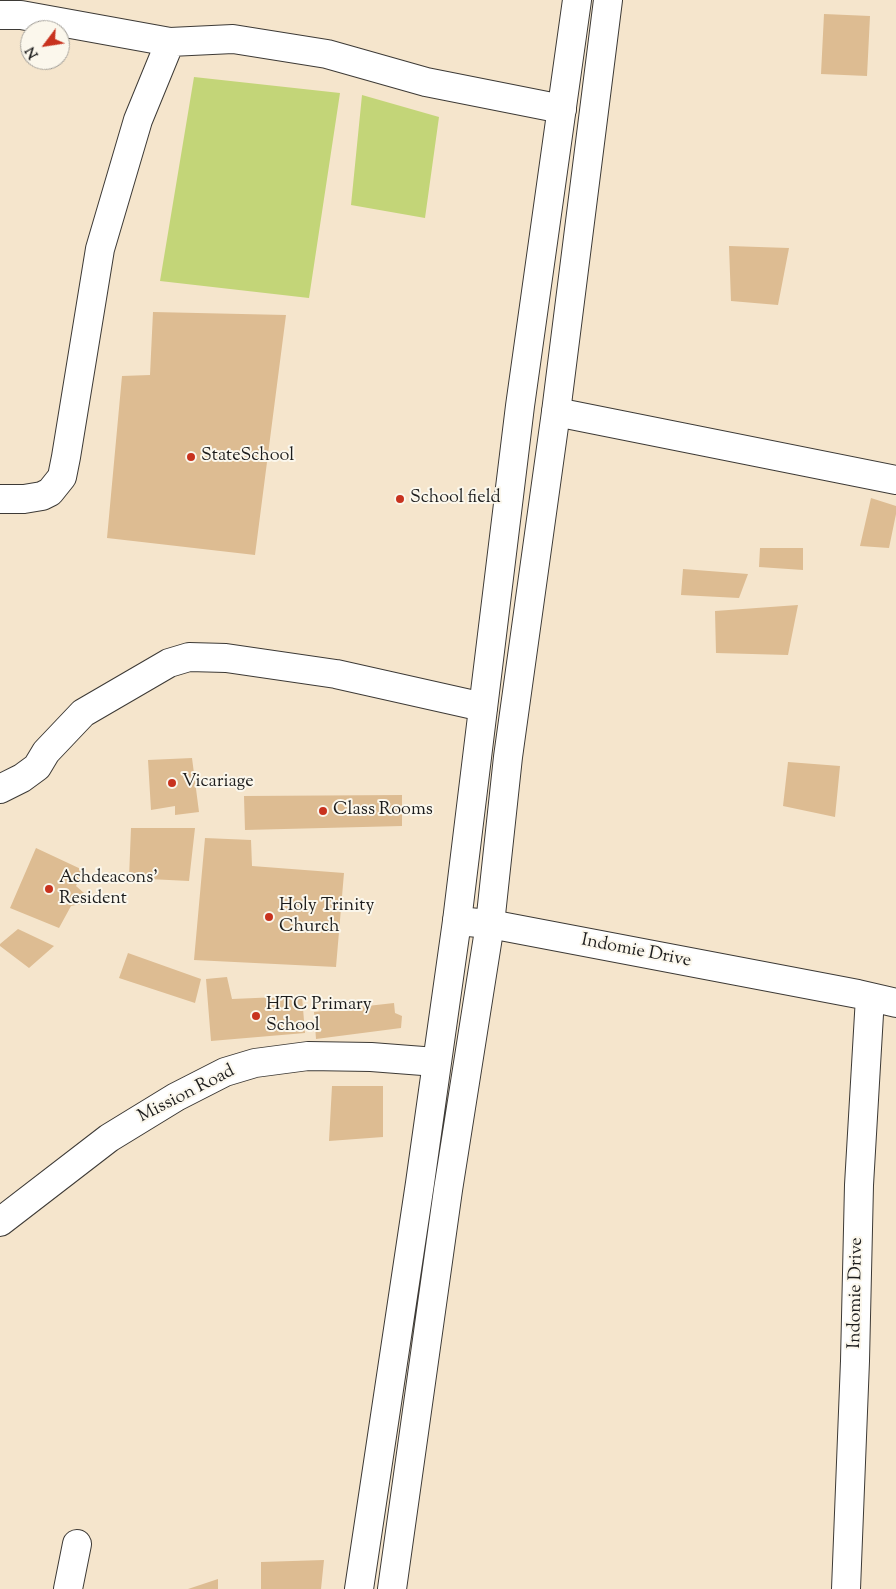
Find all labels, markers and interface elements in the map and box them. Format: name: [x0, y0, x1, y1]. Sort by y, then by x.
north arrow: [20, 20, 70, 70]
text: N: [22, 42, 44, 62]
place label: StateSchool: [201, 446, 294, 468]
marker: StateSchool: [185, 451, 197, 463]
place label: School field: [410, 488, 501, 510]
marker: School field: [394, 493, 406, 505]
place label: Vicariage: [182, 772, 254, 794]
marker: Vicariage: [166, 777, 178, 789]
place label: Class Rooms: [333, 800, 433, 822]
marker: Class Rooms: [317, 805, 329, 817]
place label: Achdeacons' Resident: [59, 868, 158, 911]
marker: Achdeacons' Resident: [43, 883, 55, 895]
place label: Holy Trinity Church: [279, 896, 374, 939]
marker: Holy Trinity Church: [263, 911, 275, 923]
street label: Indomie Drive: [579, 931, 693, 973]
place label: HTC Primary School: [266, 995, 372, 1038]
marker: HTC Primary School: [250, 1010, 262, 1022]
street label: Mission Road: [135, 1061, 239, 1129]
street label: Indomie Drive: [845, 1237, 869, 1349]

